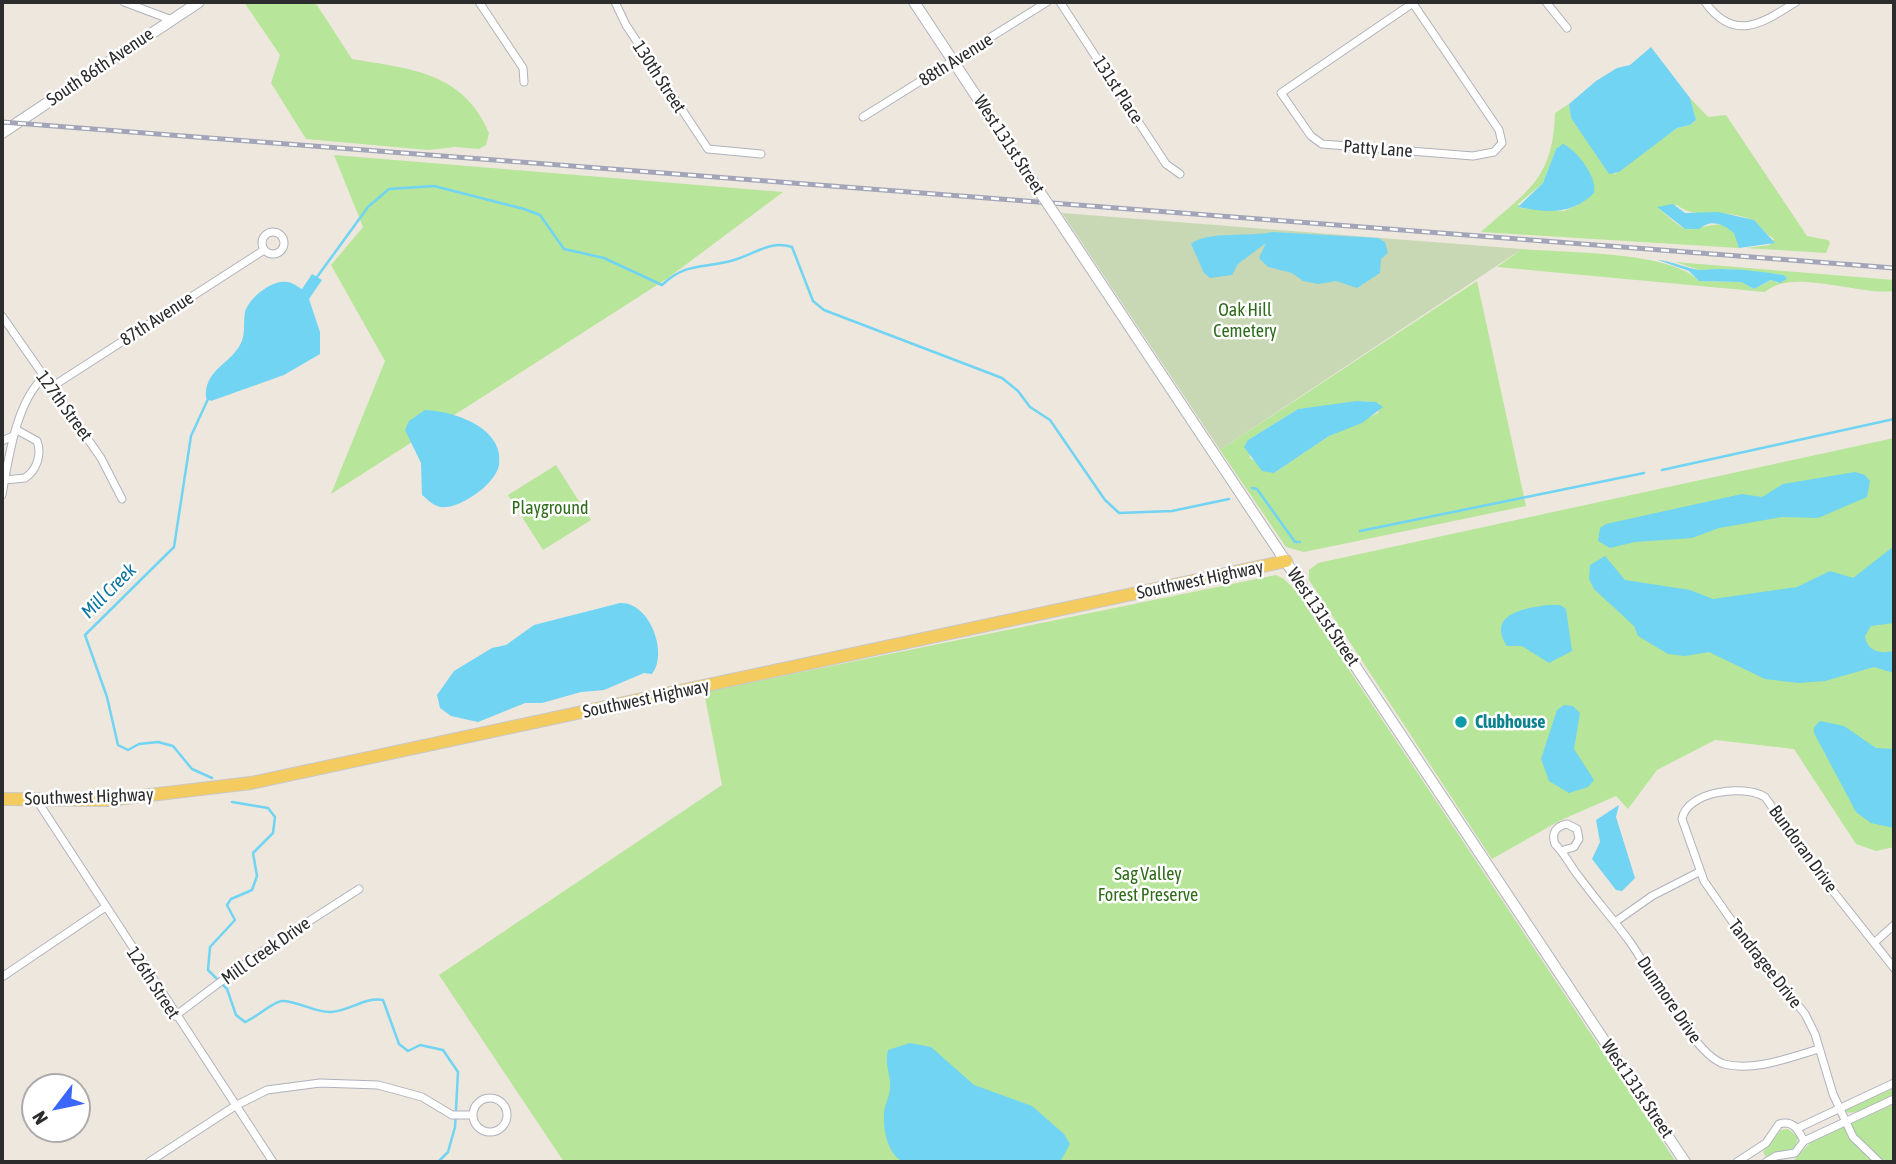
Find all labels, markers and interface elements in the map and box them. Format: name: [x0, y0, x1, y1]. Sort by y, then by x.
street label: South 86th Avenue: [42, 23, 158, 111]
street label: 88th Avenue: [915, 29, 997, 91]
street label: 130th Street: [628, 37, 690, 117]
street label: 131st Place: [1088, 52, 1148, 128]
street label: West 131st Street: [969, 91, 1049, 199]
street label: Patty Lane: [1343, 136, 1413, 162]
street label: 87th Avenue: [116, 287, 198, 351]
park label: Oak Hill Cemetery: [1213, 299, 1277, 342]
street label: 127th Street: [31, 367, 97, 445]
park label: Playground: [512, 497, 588, 519]
street label: Southwest Highway: [1135, 556, 1265, 604]
water label: Mill Creek: [77, 559, 141, 623]
street label: West 131st Street: [1282, 564, 1364, 670]
street label: Southwest Highway: [581, 675, 711, 723]
place label: Clubhouse: [1475, 711, 1546, 733]
marker: Clubhouse: [1453, 714, 1469, 730]
street label: Southwest Highway: [24, 784, 154, 810]
street label: Bundoran Drive: [1764, 801, 1842, 897]
park label: Sag Valley Forest Preserve: [1098, 863, 1198, 906]
street label: Mill Creek Drive: [218, 913, 314, 989]
street label: Tandragee Drive: [1724, 915, 1806, 1013]
street label: 126th Street: [122, 943, 184, 1023]
street label: Dunmore Drive: [1632, 953, 1706, 1047]
street label: West 131st Street: [1596, 1036, 1678, 1142]
north arrow: [21, 1073, 91, 1143]
text: N: [28, 1107, 52, 1129]

